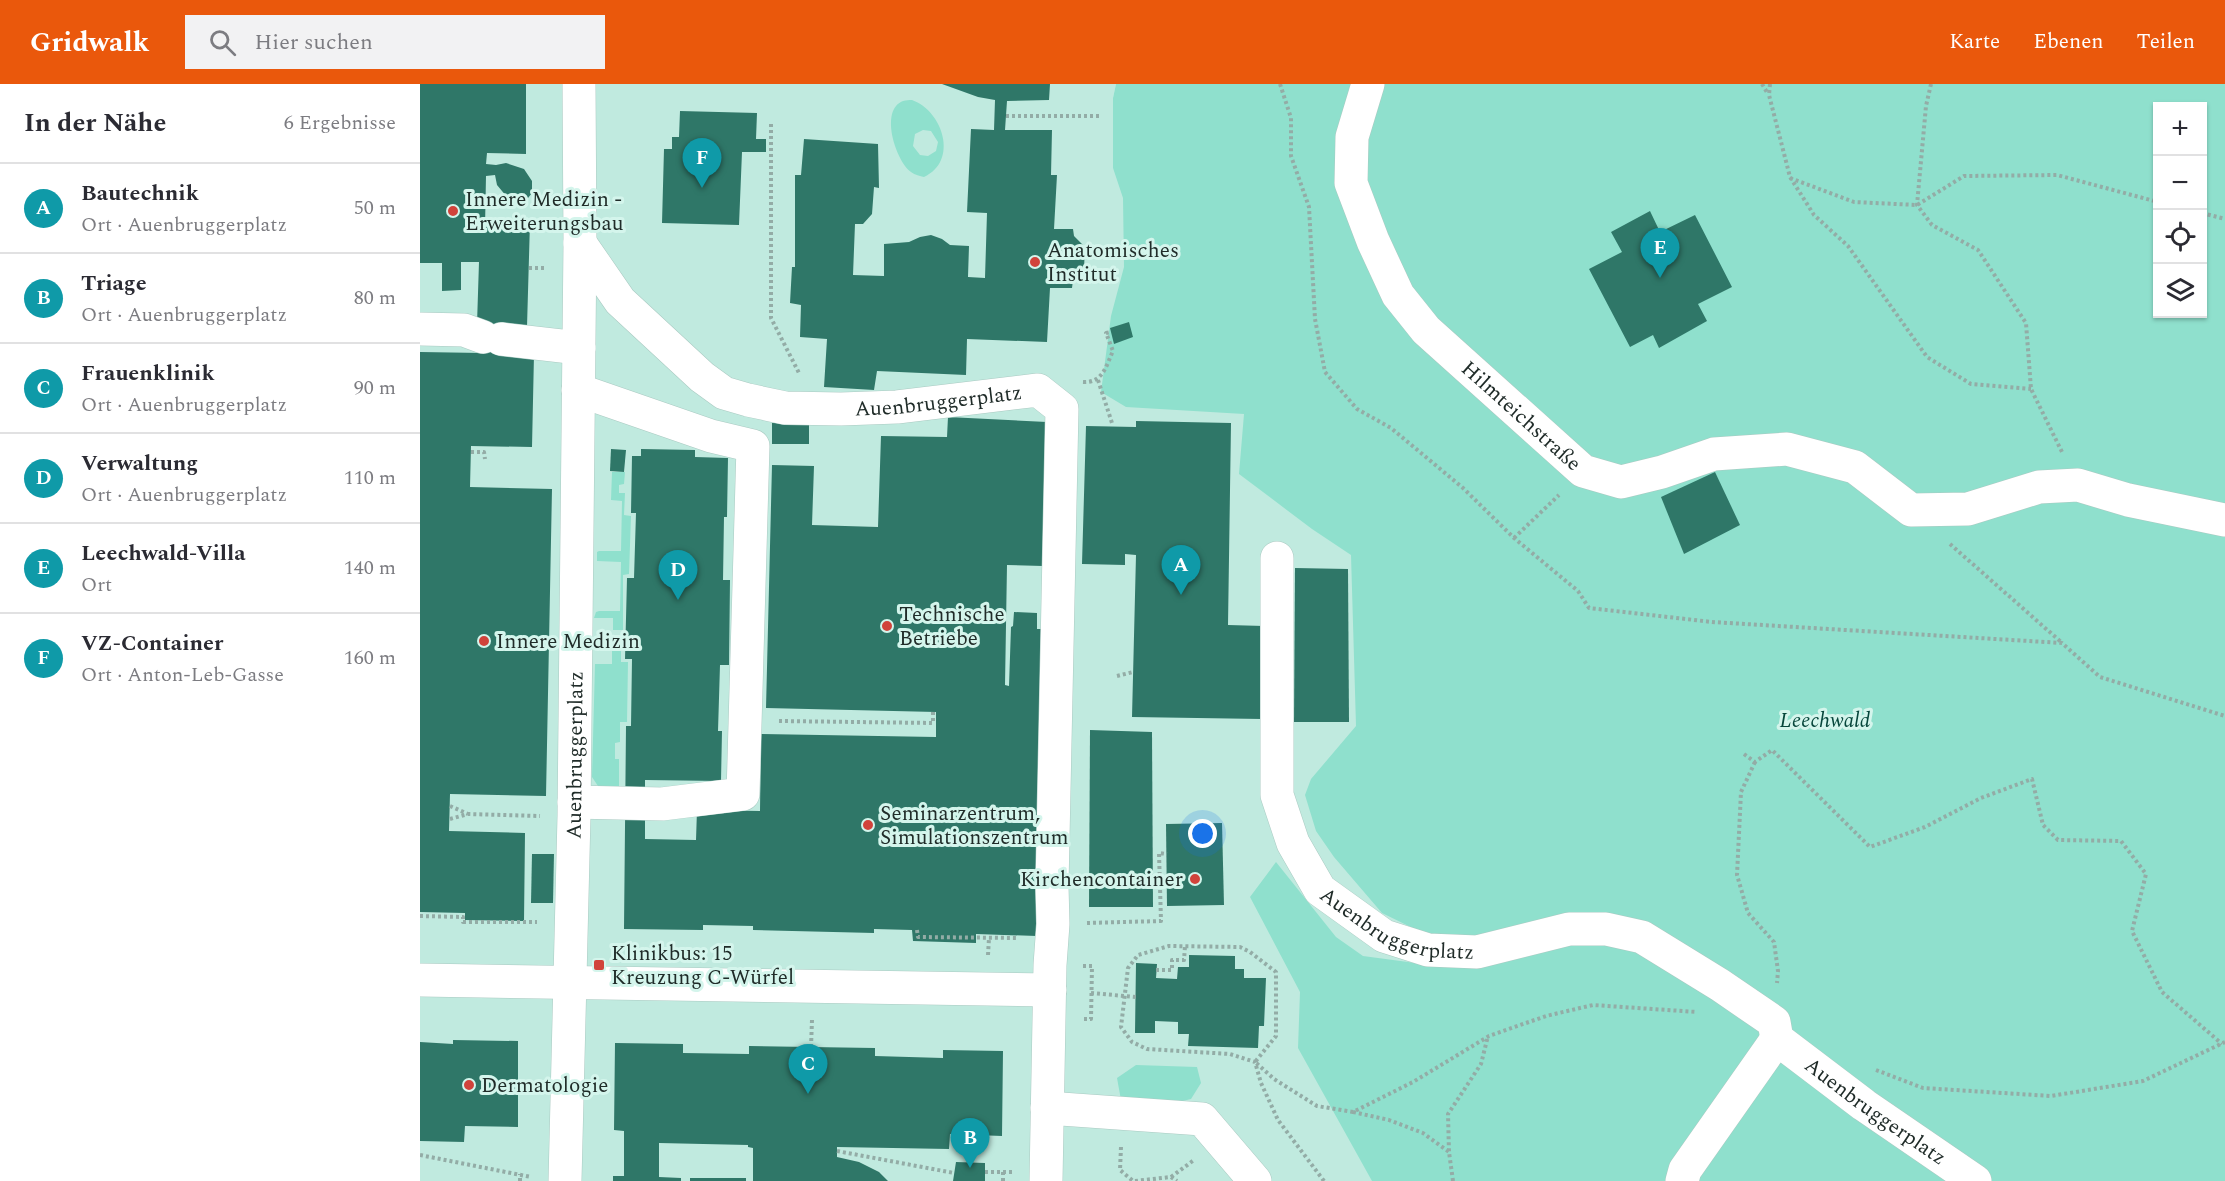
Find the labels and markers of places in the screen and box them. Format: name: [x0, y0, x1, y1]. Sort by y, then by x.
pin: F: [682, 138, 722, 188]
place label: Innere Medizin - Erweiterungsbau: [465, 184, 624, 240]
marker: Innere Medizin - Erweiterungsbau: [446, 204, 460, 218]
pin: E: [1640, 228, 1680, 278]
place label: Anatomisches Institut: [1047, 235, 1179, 291]
marker: Anatomisches Institut: [1028, 255, 1042, 269]
pin: A: [1162, 546, 1200, 595]
pin: D: [658, 550, 698, 600]
place label: Technische Betriebe: [899, 599, 1005, 655]
marker: Technische Betriebe: [880, 619, 894, 633]
place label: Innere Medizin: [496, 626, 640, 658]
marker: Innere Medizin: [477, 634, 491, 648]
place label: Seminarzentrum, Simulationszentrum: [880, 798, 1069, 854]
marker: Seminarzentrum, Simulationszentrum: [861, 818, 875, 832]
place label: Kirchencontainer: [1020, 864, 1183, 896]
marker: Kirchencontainer: [1188, 872, 1202, 886]
place label: Klinikbus: 15 Kreuzung C-Würfel: [611, 938, 794, 994]
marker: Klinikbus: 15 Kreuzung C-Würfel: [592, 958, 606, 972]
pin: C: [788, 1044, 828, 1094]
place label: Dermatologie: [481, 1070, 609, 1102]
marker: Dermatologie: [462, 1078, 476, 1092]
pin: B: [950, 1118, 990, 1168]

